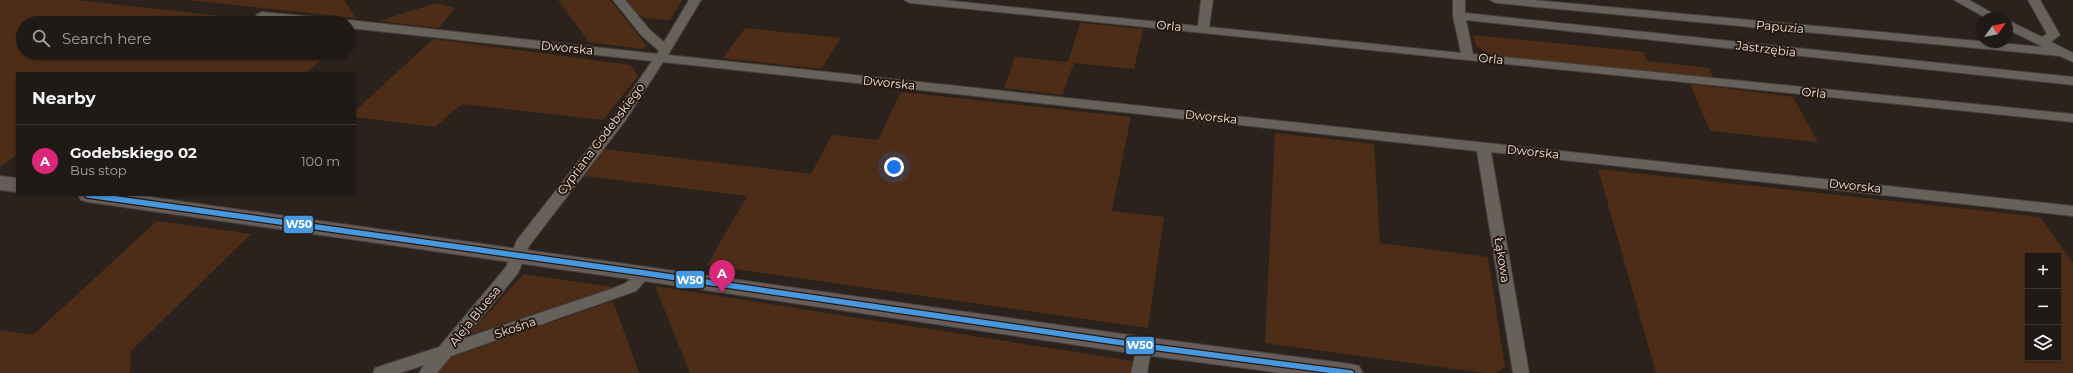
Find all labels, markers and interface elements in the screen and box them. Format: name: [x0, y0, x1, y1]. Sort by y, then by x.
north arrow: [1977, 12, 2013, 48]
search box: [16, 16, 356, 60]
street label: Orla: [1156, 17, 1182, 34]
street label: Papuzia: [1755, 17, 1805, 36]
icon: search: [30, 27, 52, 49]
text: Search here: [62, 29, 151, 48]
street label: Dworska: [540, 37, 594, 58]
street label: Jastrzębia: [1734, 37, 1797, 60]
street label: Orla: [1478, 50, 1504, 67]
street label: Dworska: [862, 72, 916, 93]
street label: Cypriana Godebskiego: [554, 80, 648, 198]
street label: Orla: [1801, 84, 1827, 101]
text: Nearby: [32, 88, 96, 108]
street label: Dworska: [1184, 106, 1238, 127]
street label: Dworska: [1506, 141, 1560, 162]
text: Godebskiego 02: [70, 143, 197, 162]
text: A: [40, 153, 50, 169]
text: 100 m: [301, 153, 340, 169]
your location: [884, 157, 904, 177]
text: Bus stop: [70, 162, 127, 178]
street label: Dworska: [1828, 175, 1882, 196]
line badge: W50: [283, 215, 314, 234]
text: W50: [286, 217, 313, 231]
street label: Łąkowa: [1491, 236, 1513, 284]
map controls: [2025, 253, 2061, 361]
button: +: [2025, 253, 2061, 289]
pin: A: [709, 260, 735, 293]
line badge: W50: [675, 270, 705, 289]
text: W50: [677, 273, 704, 287]
street label: Aleja Bluesa: [446, 283, 503, 349]
button: −: [2025, 289, 2061, 325]
street label: Skośna: [492, 313, 538, 342]
button: layers: [2025, 325, 2061, 361]
line badge: W50: [1125, 336, 1155, 355]
text: W50: [1127, 338, 1154, 352]

